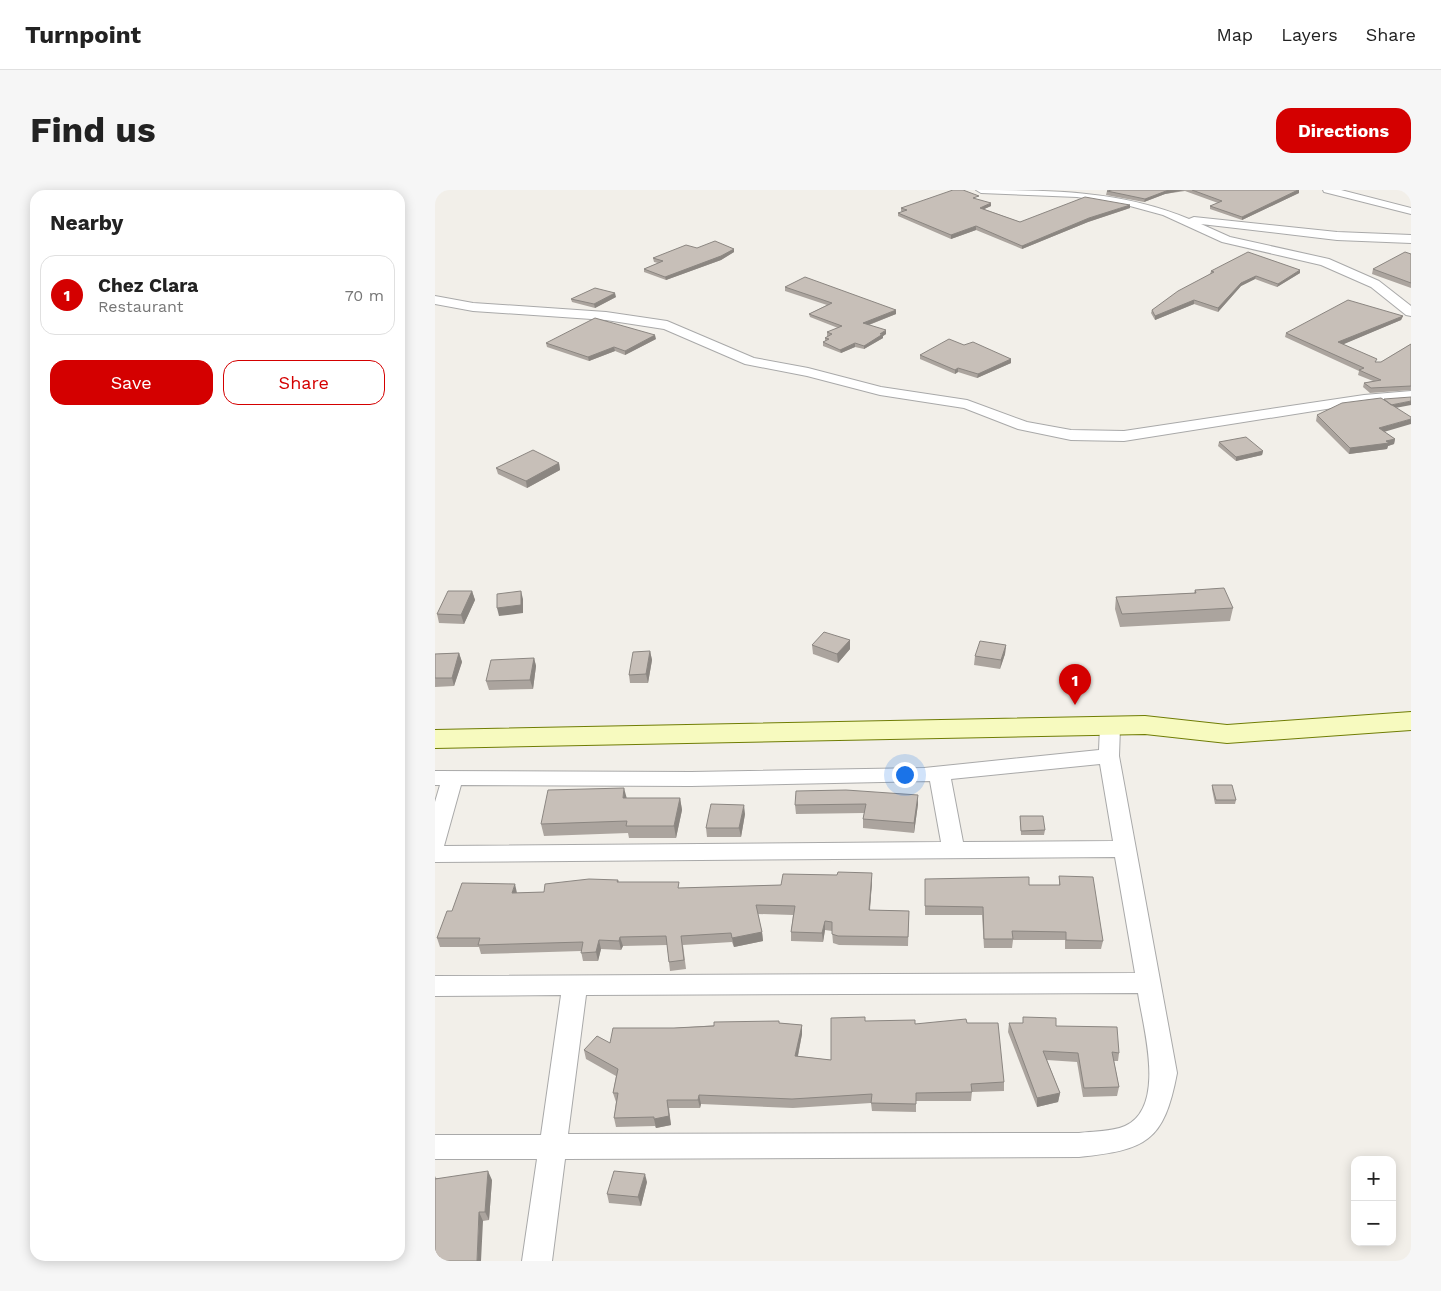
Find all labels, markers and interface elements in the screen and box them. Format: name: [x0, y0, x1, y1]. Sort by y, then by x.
text: Turnpoint: [25, 21, 141, 49]
text: Map: [1216, 24, 1253, 45]
text: Layers: [1281, 24, 1338, 45]
text: Share: [1366, 24, 1416, 45]
button: Directions: [1276, 108, 1411, 153]
text: Find us: [30, 109, 156, 151]
text: Nearby: [50, 210, 123, 235]
text: Chez Clara: [98, 274, 198, 297]
text: 1: [64, 286, 70, 305]
text: 70 m: [345, 286, 384, 305]
text: Restaurant: [98, 297, 184, 316]
button: Save: [50, 360, 213, 405]
button: Share: [223, 360, 385, 405]
pin: 1: [1059, 664, 1091, 705]
your location: [892, 762, 918, 788]
map controls: [1351, 1156, 1396, 1246]
button: +: [1351, 1156, 1396, 1201]
button: −: [1351, 1201, 1396, 1246]

